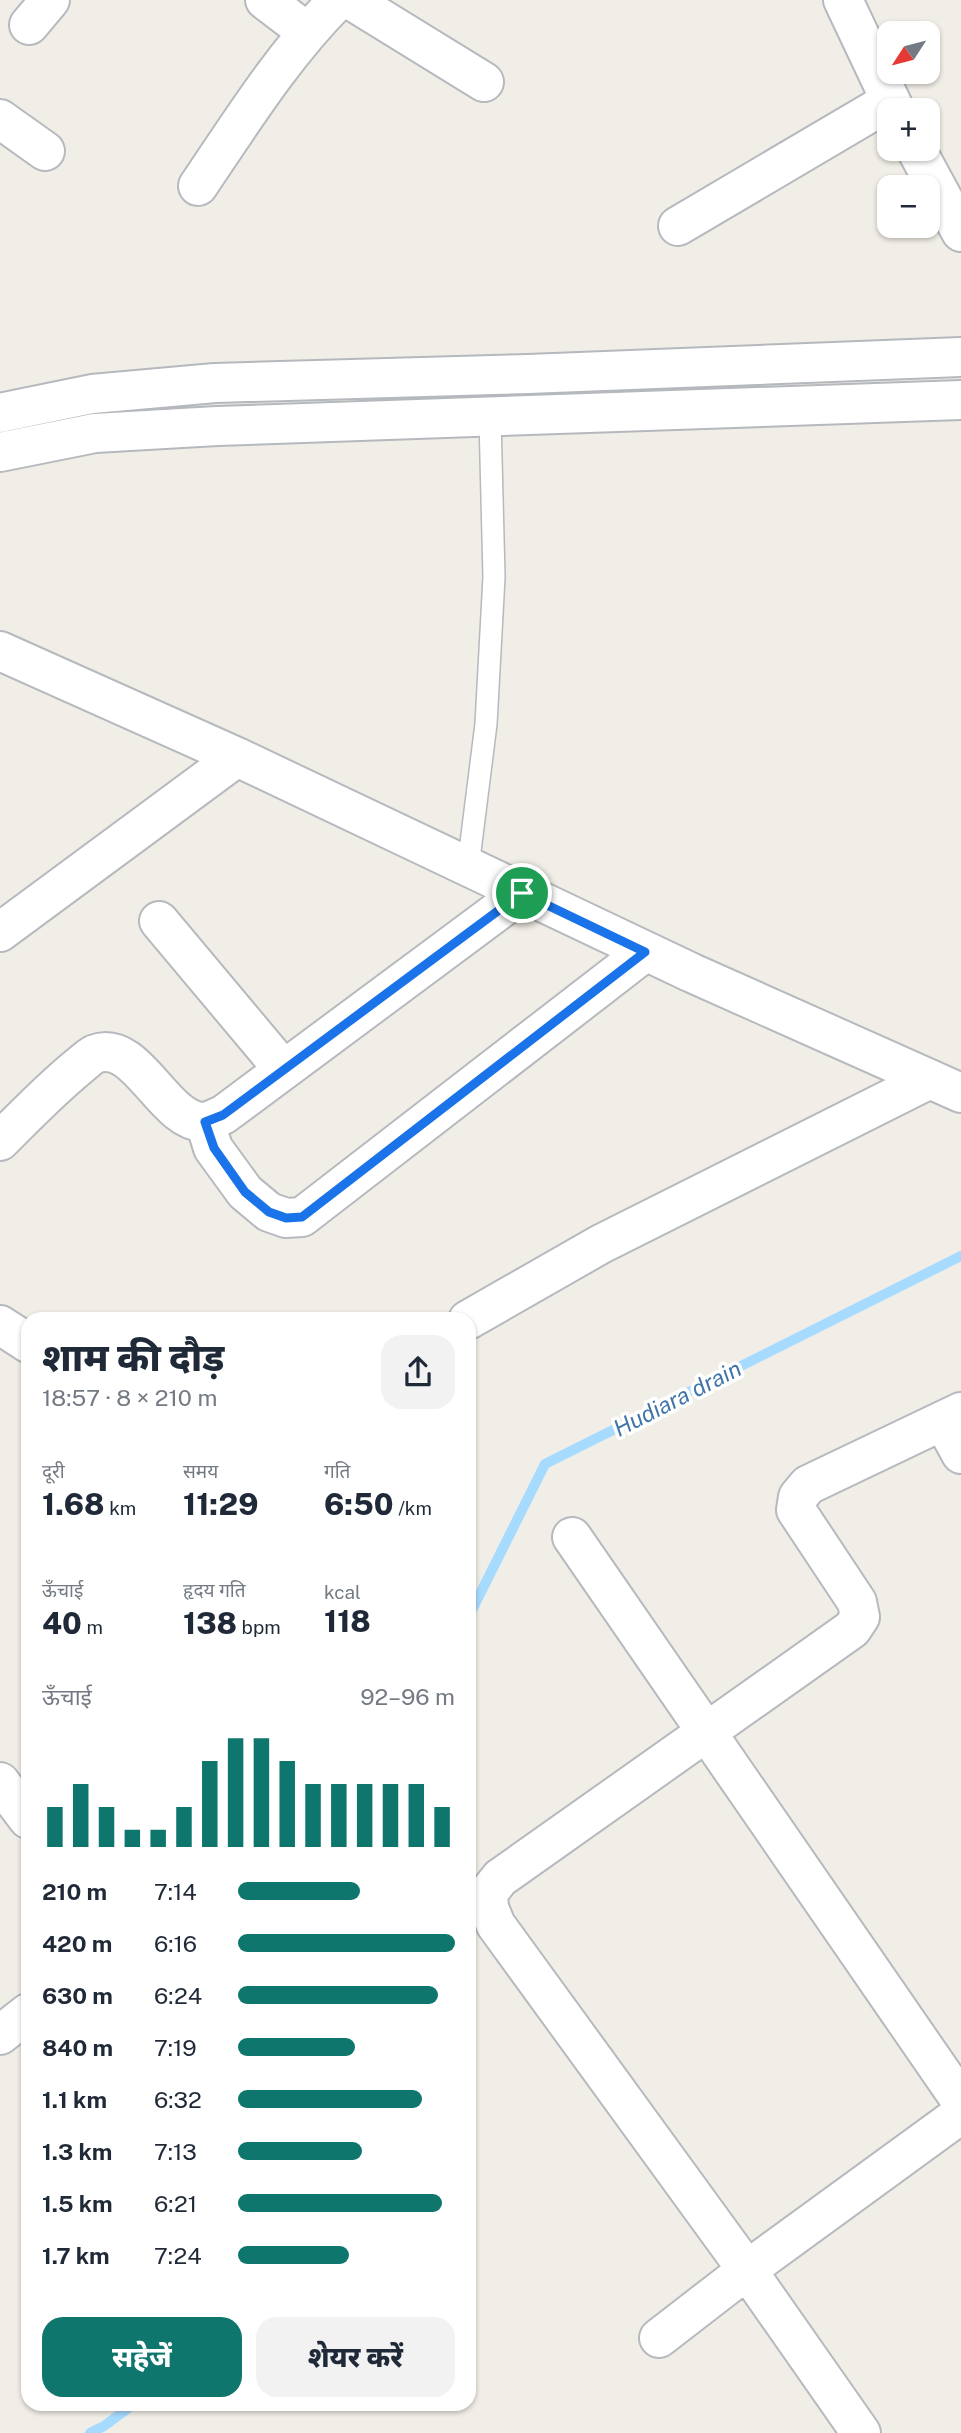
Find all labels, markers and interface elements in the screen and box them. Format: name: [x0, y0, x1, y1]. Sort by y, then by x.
north arrow: [877, 21, 940, 84]
map controls: [877, 21, 940, 238]
button: +: [877, 98, 940, 161]
button: −: [877, 175, 940, 238]
pin: [492, 863, 552, 923]
icon: arrive: [503, 874, 541, 912]
text: शाम की दौड़: [42, 1335, 224, 1380]
button: share: [381, 1335, 455, 1409]
water label: Hudiara drain: [609, 1354, 745, 1442]
text: 18:57 · 8 × 210 m: [42, 1384, 217, 1411]
text: दूरी: [42, 1460, 65, 1482]
text: समय: [183, 1460, 218, 1482]
text: गति: [324, 1460, 350, 1482]
text: 1.68: [42, 1486, 105, 1522]
text: 11:29: [183, 1486, 258, 1522]
text: 6:50: [324, 1486, 394, 1522]
text: km: [105, 1497, 136, 1519]
text: /km: [394, 1497, 432, 1519]
text: ऊँचाई: [42, 1579, 83, 1601]
text: हृदय गति: [183, 1579, 246, 1601]
text: kcal: [324, 1581, 361, 1603]
text: 118: [324, 1603, 371, 1639]
text: 40: [42, 1605, 82, 1641]
text: 138: [183, 1605, 237, 1641]
text: m: [82, 1616, 103, 1638]
text: bpm: [237, 1616, 281, 1638]
text: ऊँचाई: [42, 1683, 92, 1710]
text: 92–96 m: [360, 1683, 455, 1710]
text: 210 m: [42, 1878, 107, 1905]
text: 7:14: [154, 1878, 197, 1905]
text: 420 m: [42, 1930, 112, 1957]
text: 6:16: [154, 1930, 197, 1957]
text: 630 m: [42, 1982, 113, 2009]
text: 6:24: [154, 1982, 202, 2009]
text: 840 m: [42, 2034, 113, 2061]
text: 7:19: [154, 2034, 197, 2061]
text: 1.1 km: [42, 2086, 107, 2113]
text: 6:32: [154, 2086, 202, 2113]
text: 1.3 km: [42, 2138, 112, 2165]
text: 7:13: [154, 2138, 197, 2165]
text: 1.5 km: [42, 2190, 113, 2217]
text: 6:21: [154, 2190, 197, 2217]
text: 1.7 km: [42, 2242, 110, 2269]
text: 7:24: [154, 2242, 202, 2269]
button: सहेजें: [42, 2317, 242, 2397]
button: शेयर करें: [256, 2317, 455, 2397]

